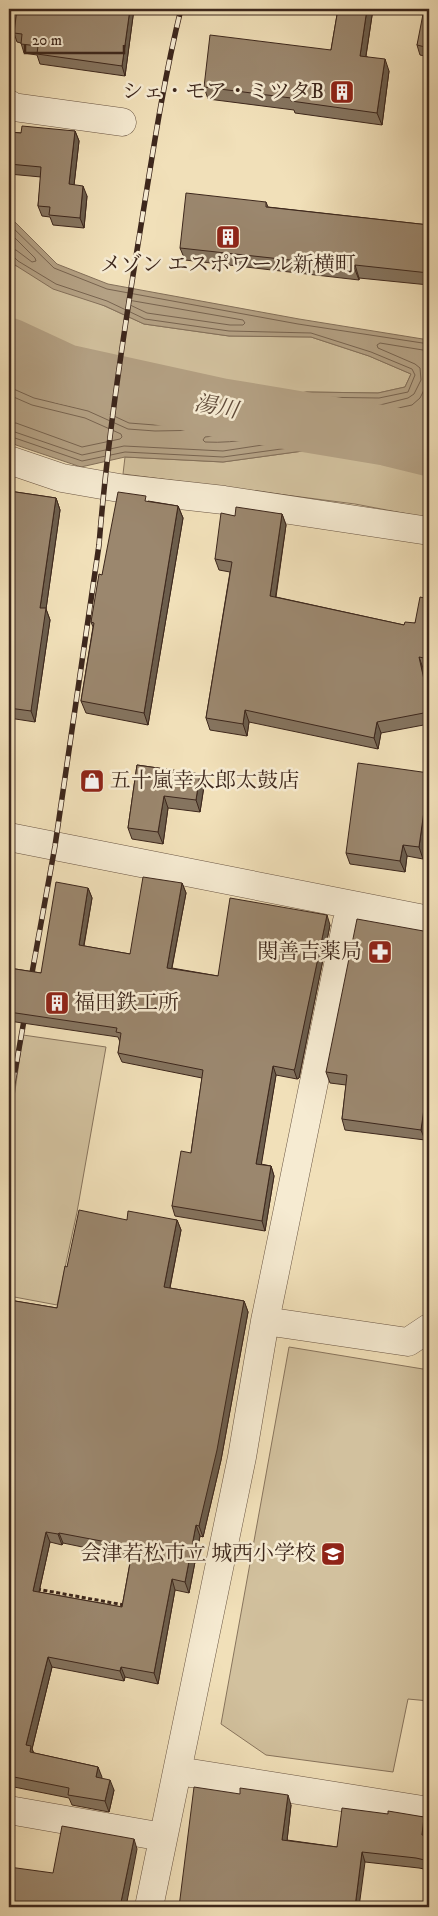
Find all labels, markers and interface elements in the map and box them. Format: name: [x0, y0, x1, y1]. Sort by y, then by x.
scale bar: [25, 22, 124, 54]
text: 20 m: [32, 31, 62, 50]
place label: シェ・モア・ミツタB: [122, 79, 324, 105]
building icon: シェ・モア・ミツタB: [329, 79, 355, 105]
building icon: メゾン エスポワール新横町: [215, 224, 241, 250]
place label: メゾン エスポワール新横町: [100, 252, 356, 278]
water label: 湯川: [192, 390, 242, 425]
shop icon: 五十嵐幸太郎太鼓店: [79, 768, 105, 794]
place label: 五十嵐幸太郎太鼓店: [110, 768, 299, 794]
place label: 関善吉薬局: [257, 939, 362, 965]
pharmacy icon: 関善吉薬局: [367, 939, 393, 965]
building icon: 福田鉄工所: [44, 990, 70, 1016]
place label: 福田鉄工所: [74, 990, 179, 1016]
place label: 会津若松市立 城西小学校: [80, 1541, 316, 1567]
school or university icon: 会津若松市立 城西小学校: [320, 1541, 346, 1567]

